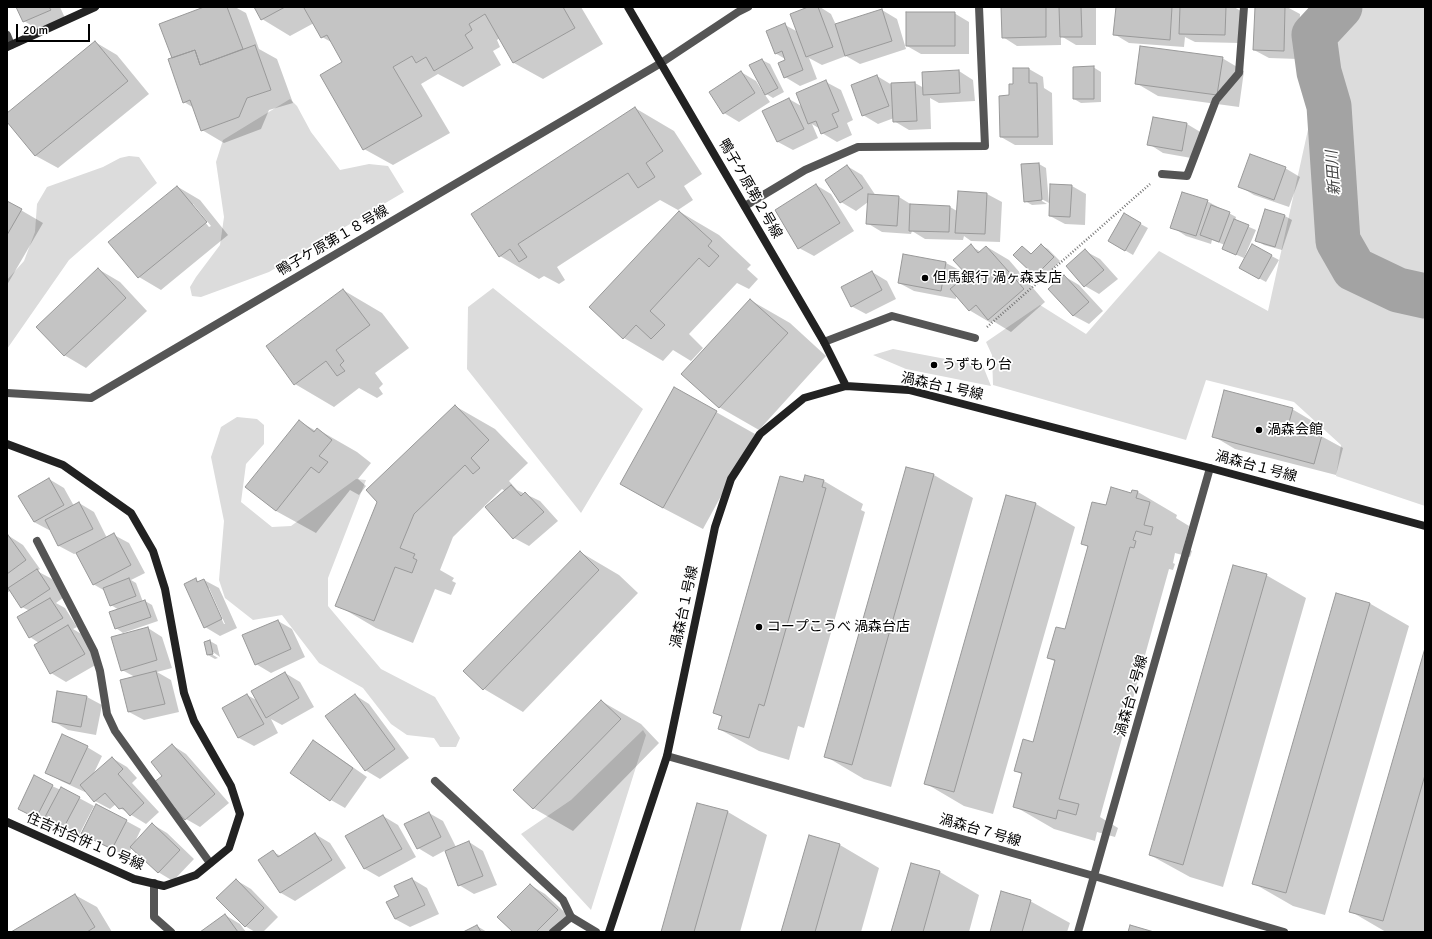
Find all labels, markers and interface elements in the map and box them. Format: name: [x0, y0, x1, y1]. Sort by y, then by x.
scale bar: [18, 16, 92, 42]
text: 20 m: [23, 23, 48, 38]
street label: 鴨子ケ原第２号線: [715, 136, 785, 242]
water label: 新田川: [1323, 150, 1345, 196]
street label: 鴨子ケ原第１８号線: [274, 202, 392, 280]
place label: 但馬銀行 渦ヶ森支店: [933, 270, 1062, 286]
marker: 但馬銀行 渦ヶ森支店: [920, 273, 930, 283]
place label: うずもり台: [942, 357, 1012, 373]
marker: うずもり台: [929, 360, 939, 370]
street label: 渦森台１号線: [899, 370, 985, 404]
place label: 渦森会館: [1267, 422, 1323, 438]
marker: 渦森会館: [1254, 425, 1264, 435]
street label: 渦森台１号線: [1213, 448, 1299, 486]
street label: 渦森台１号線: [668, 564, 702, 650]
place label: コープこうべ 渦森台店: [767, 619, 910, 635]
marker: コープこうべ 渦森台店: [754, 622, 764, 632]
street label: 渦森台２号線: [1112, 653, 1152, 739]
street label: 住吉村合併１０号線: [24, 810, 146, 874]
street label: 渦森台７号線: [937, 811, 1023, 851]

